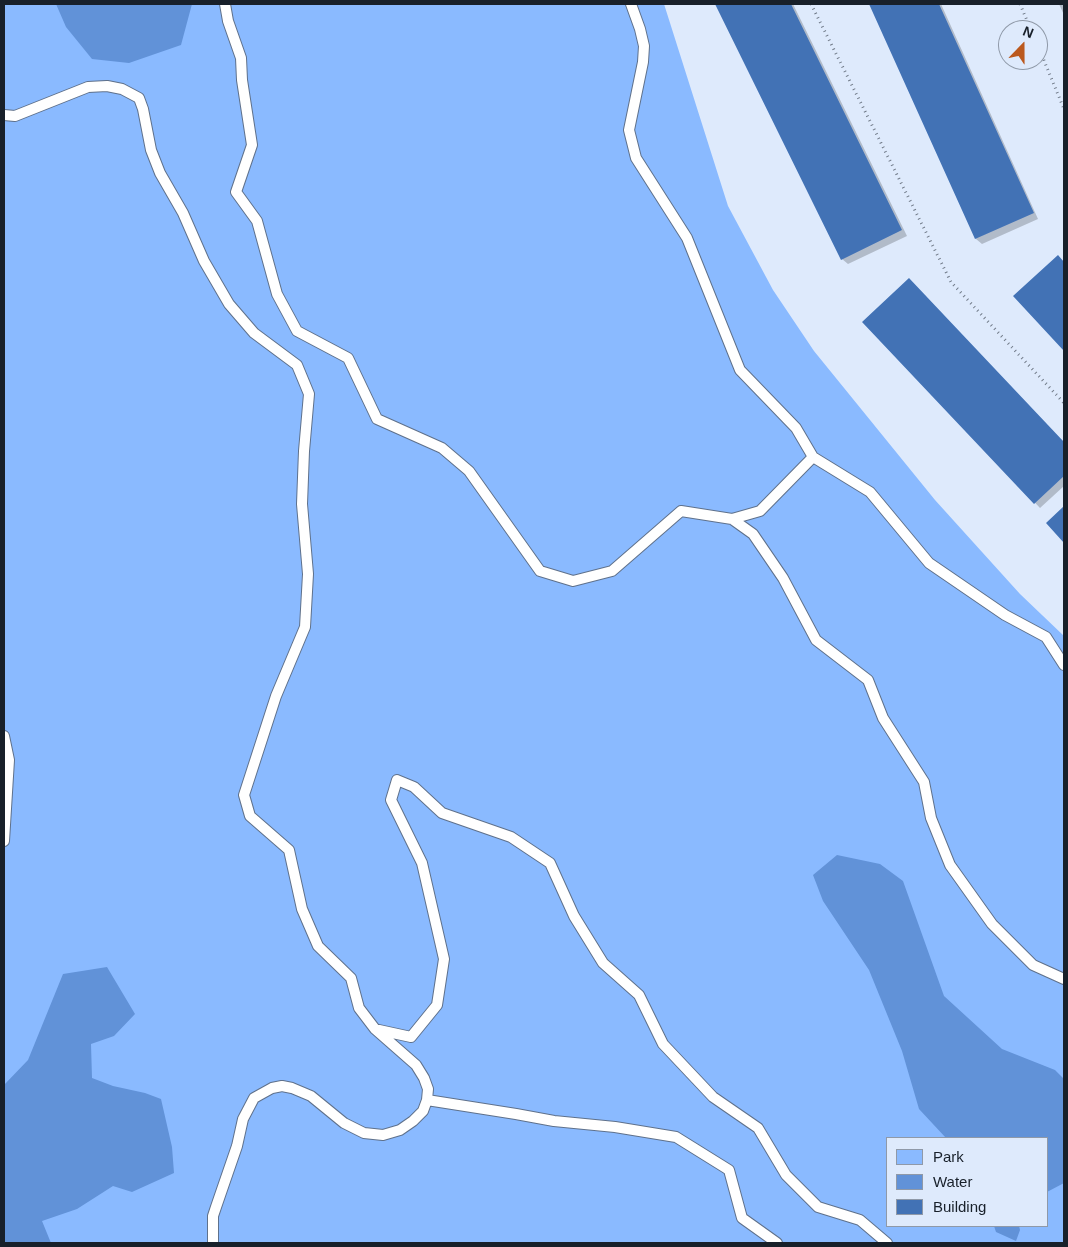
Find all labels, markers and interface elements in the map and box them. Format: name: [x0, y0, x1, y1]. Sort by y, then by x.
north arrow: [998, 20, 1048, 70]
text: N: [1021, 23, 1036, 41]
legend: [886, 1137, 1048, 1227]
text: Park: [933, 1148, 964, 1165]
text: Water: [933, 1173, 972, 1190]
text: Building: [933, 1198, 986, 1215]

